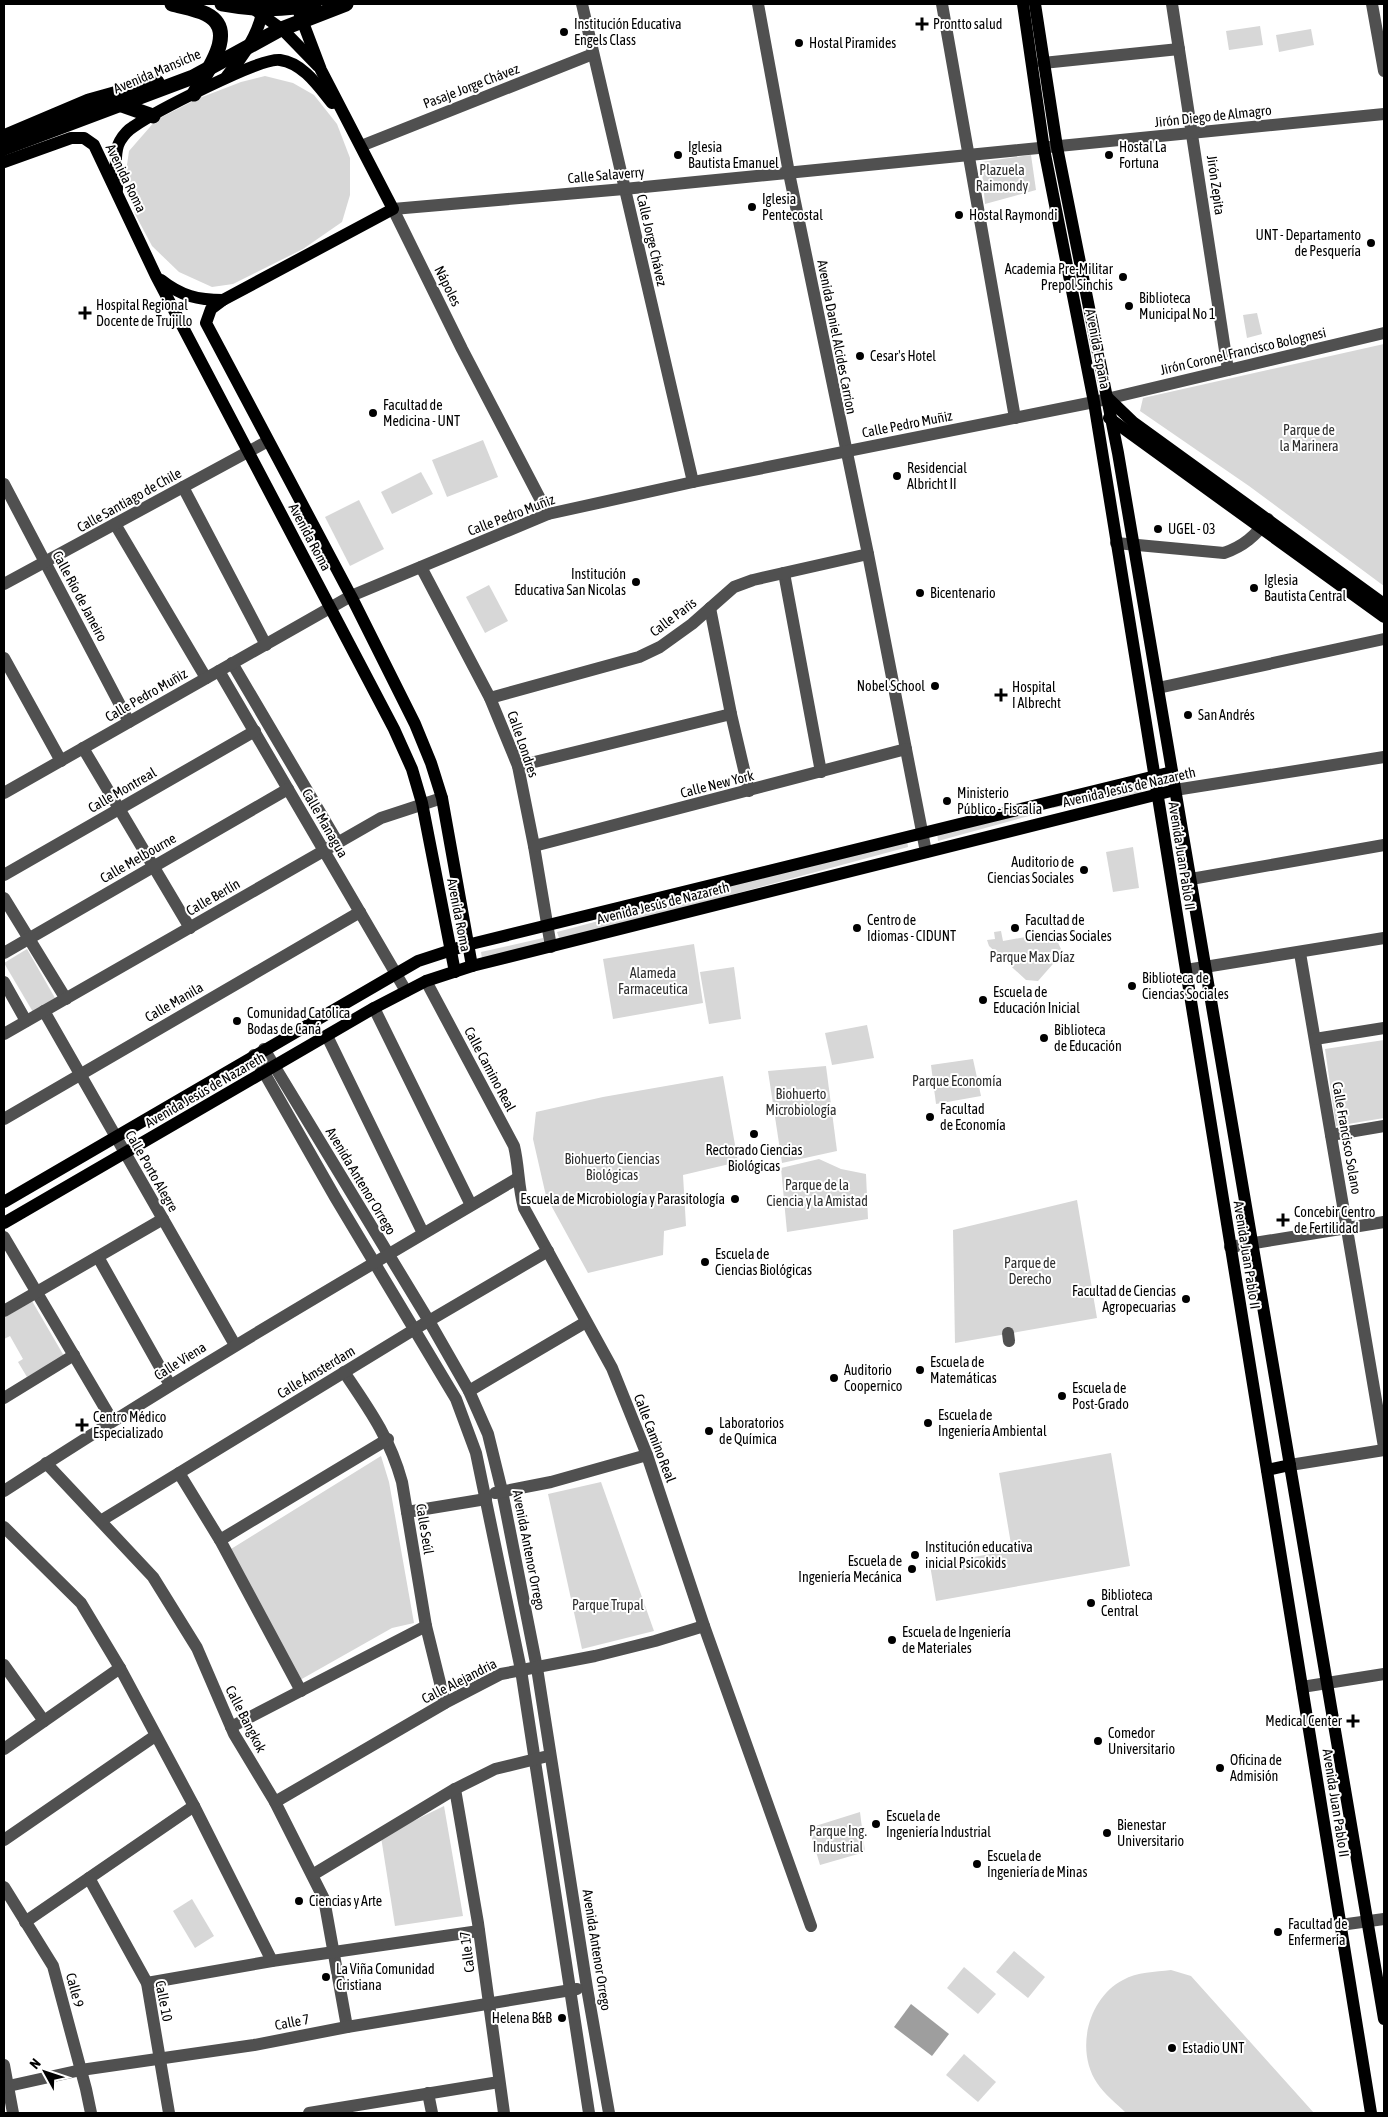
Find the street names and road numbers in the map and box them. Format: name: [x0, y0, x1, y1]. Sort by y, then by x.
street label: Avenida Mansiche: [111, 45, 203, 97]
street label: Pasaje Jorge Chávez: [421, 60, 521, 112]
street label: Jirón Diego de Almagro: [1154, 102, 1272, 130]
street label: Avenida Roma: [103, 141, 149, 215]
street label: Jirón Zepita: [1204, 154, 1228, 216]
street label: Calle Salaverry: [567, 164, 645, 186]
street label: Calle Jorge Chávez: [634, 193, 670, 287]
street label: Avenida Daniel Alcides Carrion: [814, 259, 860, 415]
street label: Nápoles: [431, 263, 465, 309]
street label: Avenida España: [1082, 308, 1114, 390]
street label: Jirón Coronel Francisco Bolognesi: [1159, 324, 1327, 378]
street label: Calle Pedro Muñiz: [860, 407, 954, 441]
street label: Calle Santiago de Chile: [74, 465, 184, 535]
street label: Calle Pedro Muñiz: [465, 491, 557, 539]
street label: Avenida Roma: [286, 501, 334, 573]
street label: Calle Río de Janeiro: [49, 548, 111, 644]
street label: Calle Paris: [647, 594, 699, 640]
street label: Calle Pedro Muñiz: [102, 665, 190, 725]
street label: Calle Londres: [504, 709, 542, 779]
street label: Calle Montreal: [85, 764, 159, 816]
street label: Avenida Jesús de Nazareth: [1061, 764, 1197, 810]
street label: Calle New York: [678, 767, 756, 801]
street label: Calle Managua: [299, 786, 351, 860]
street label: Avenida Juan Pablo II: [1166, 801, 1198, 911]
street label: Calle Melbourne: [97, 830, 179, 886]
street label: Calle Berlín: [183, 875, 243, 919]
street label: Avenida Roma: [444, 877, 474, 953]
street label: Avenida Jesús de Nazareth: [595, 879, 731, 927]
street label: Calle Manila: [142, 979, 206, 1025]
street label: Calle Camino Real: [461, 1024, 519, 1114]
street label: Avenida Jesús de Nazareth: [142, 1049, 268, 1131]
street label: Calle Francisco Solano: [1329, 1080, 1365, 1196]
street label: Avenida Antenor Orrego: [323, 1124, 399, 1238]
street label: Calle Porto Alegre: [122, 1127, 182, 1215]
street label: Avenida Juan Pablo II: [1231, 1200, 1263, 1310]
street label: Calle Viena: [151, 1339, 209, 1383]
street label: Calle Ámsterdam: [274, 1343, 358, 1401]
street label: Calle Camino Real: [631, 1392, 679, 1485]
street label: Avenida Antenor Orrego: [509, 1488, 549, 1612]
street label: Calle Seúl: [413, 1503, 437, 1556]
street label: Calle Alejandria: [419, 1655, 499, 1707]
street label: Calle Bangkok: [222, 1683, 270, 1755]
street label: Avenida Juan Pablo II: [1320, 1748, 1352, 1858]
street label: Avenida Antenor Orrego: [580, 1888, 614, 2012]
street label: Calle 17: [457, 1930, 477, 1974]
street label: Calle 9: [63, 1971, 87, 2009]
street label: Calle 10: [152, 1979, 176, 2023]
street label: Calle 7: [273, 2011, 311, 2033]

